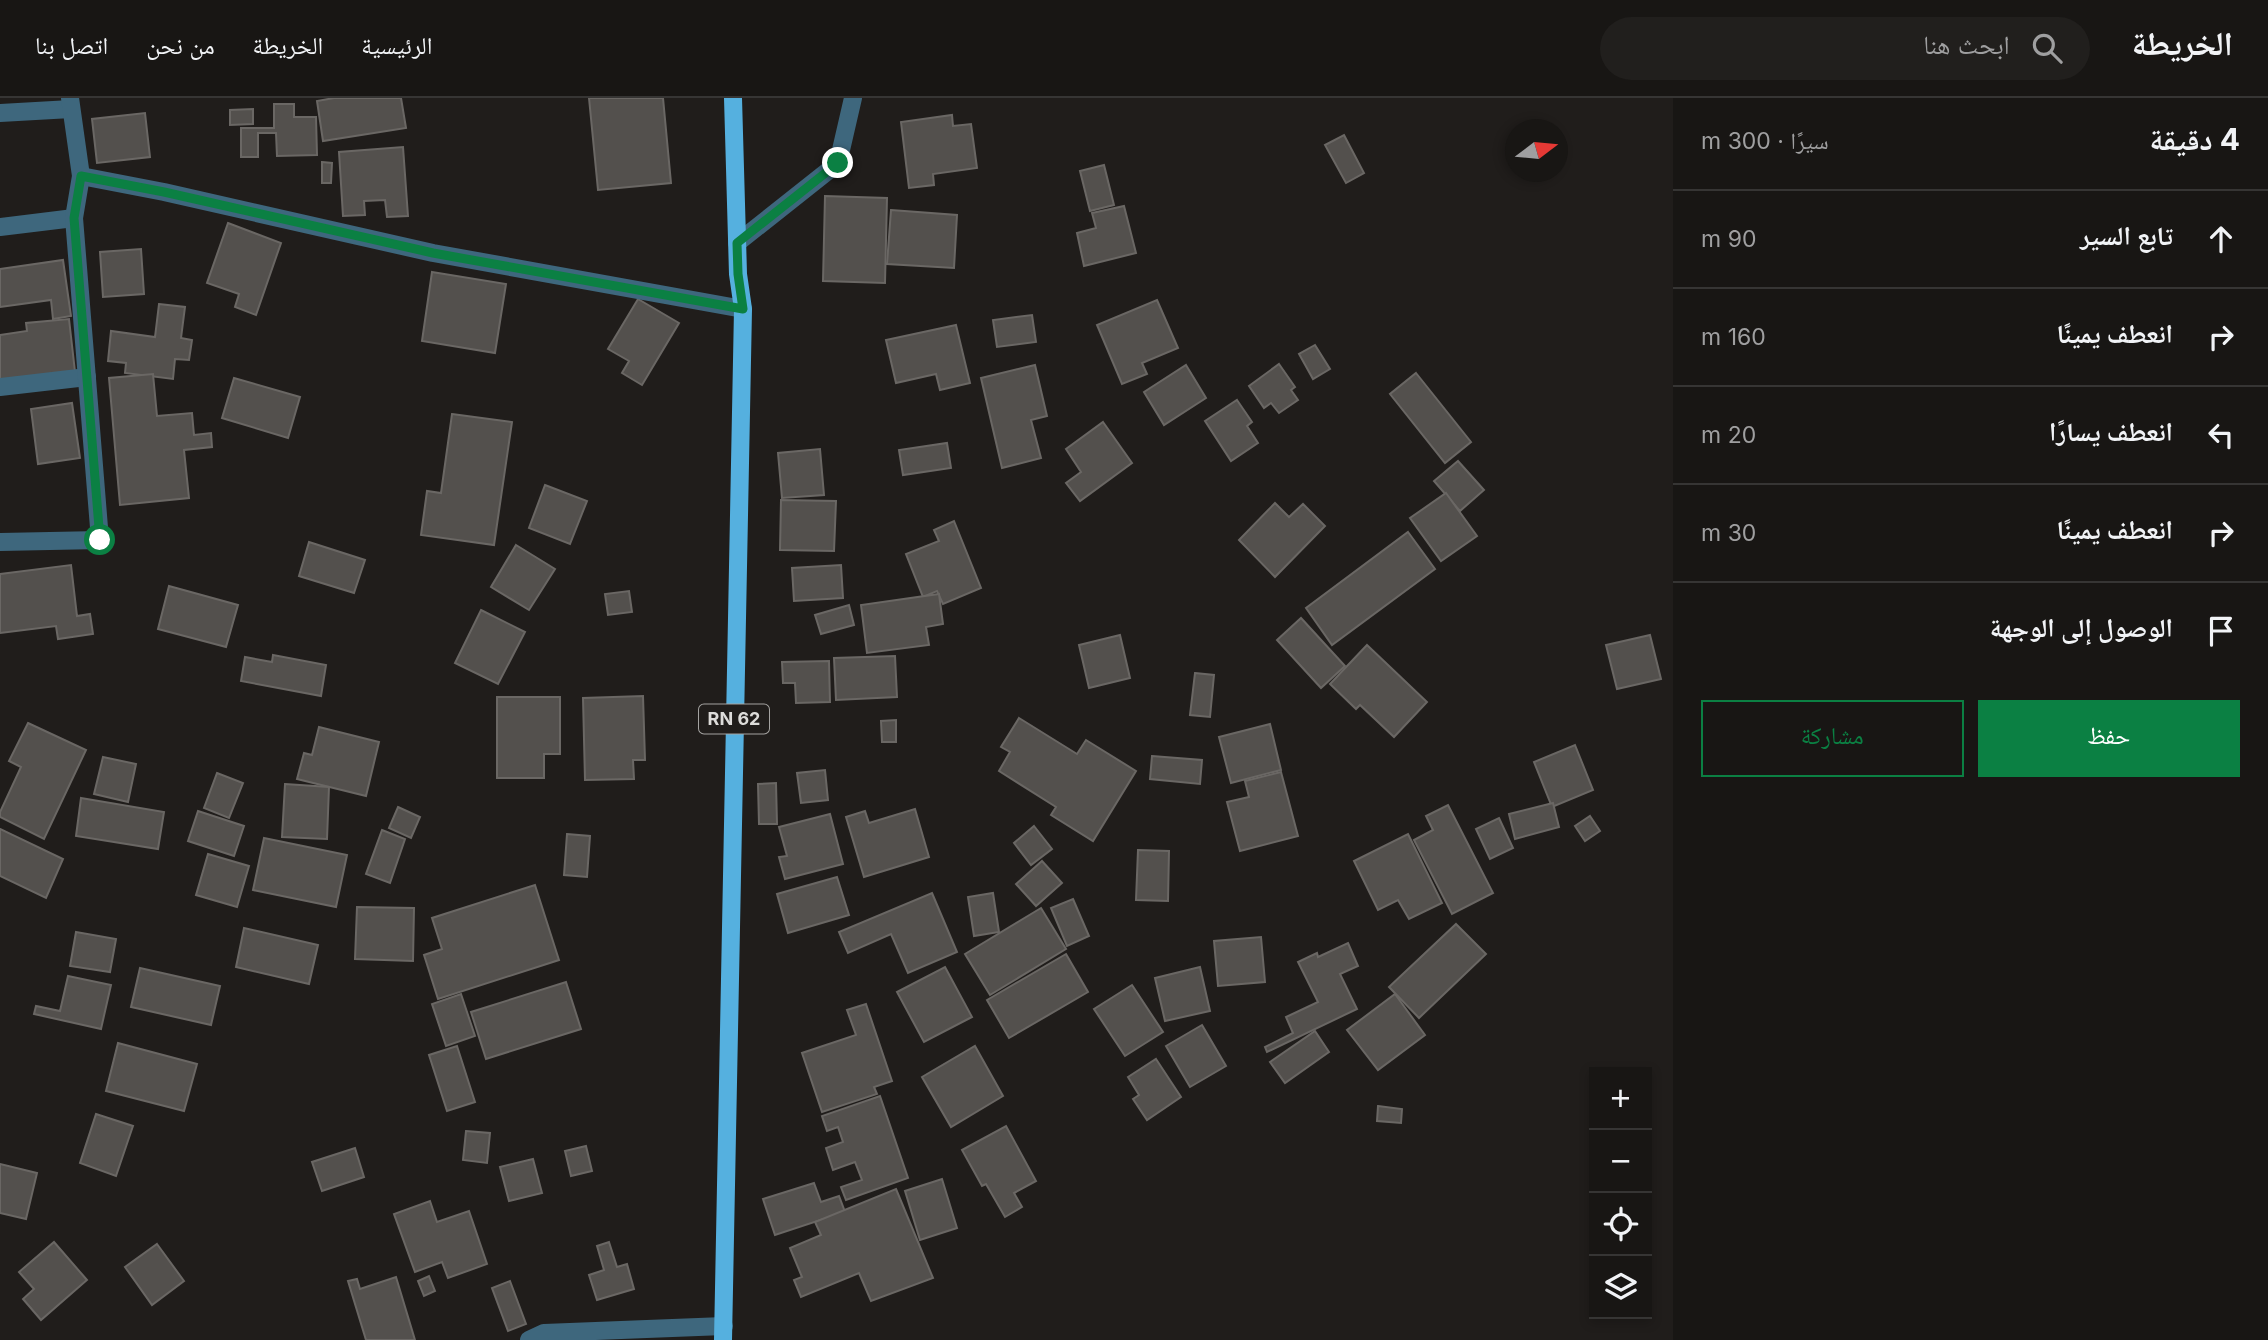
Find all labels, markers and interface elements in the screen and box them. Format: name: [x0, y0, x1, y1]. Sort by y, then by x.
search box: [1600, 17, 2090, 80]
text: الخريطة: [2132, 23, 2233, 63]
text: ابحث هنا: [1923, 29, 2010, 60]
icon: search: [2028, 29, 2066, 67]
text: اتصل بنا: [35, 31, 108, 60]
text: من نحن: [146, 31, 215, 60]
text: الخريطة: [253, 31, 323, 60]
text: الرئيسية: [361, 31, 432, 60]
north arrow: [1505, 119, 1568, 182]
text: 4 دقيقة: [2150, 121, 2240, 157]
text: سيرًا · 300 m: [1701, 127, 1829, 155]
route end: [822, 147, 853, 178]
text: تابع السير: [2080, 220, 2173, 251]
icon: ahead: [2202, 220, 2240, 258]
text: 90 m: [1701, 225, 1756, 253]
text: انعطف يمينًا: [2057, 318, 2173, 349]
icon: right: [2202, 318, 2240, 356]
text: 160 m: [1701, 323, 1766, 351]
text: انعطف يسارًا: [2049, 416, 2173, 447]
icon: left: [2202, 416, 2240, 454]
text: 20 m: [1701, 421, 1756, 449]
text: انعطف يمينًا: [2057, 514, 2173, 545]
icon: right: [2202, 514, 2240, 552]
text: 30 m: [1701, 519, 1756, 547]
route start: [84, 524, 115, 555]
text: الوصول إلى الوجهة: [1990, 612, 2173, 643]
icon: arrive: [2202, 612, 2240, 650]
button: مشاركة: [1701, 700, 1964, 777]
button: حفظ: [1978, 700, 2240, 777]
road number: RN 62: [699, 704, 769, 734]
map controls: [1589, 1067, 1652, 1319]
button: +: [1589, 1067, 1652, 1130]
button: −: [1589, 1130, 1652, 1193]
button: locate: [1589, 1193, 1652, 1256]
button: layers: [1589, 1256, 1652, 1319]

